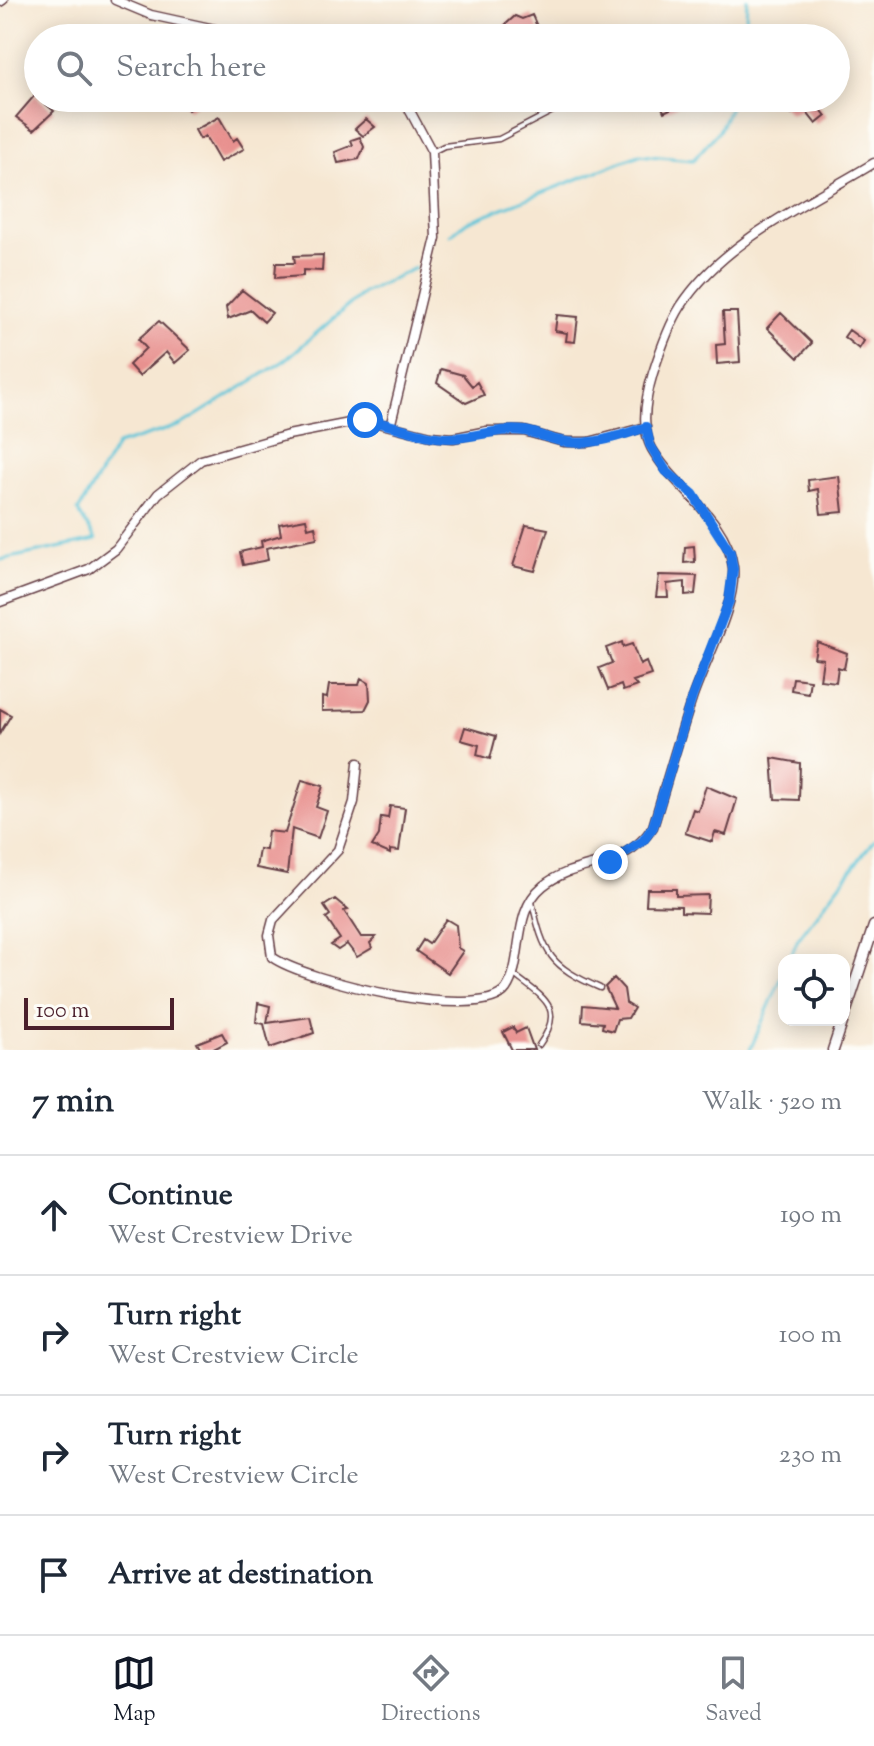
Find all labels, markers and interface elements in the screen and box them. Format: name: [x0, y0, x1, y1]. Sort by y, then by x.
search box: [24, 24, 850, 112]
icon: search: [52, 46, 96, 90]
text: Search here: [116, 47, 266, 90]
route start: [347, 402, 383, 438]
route end: [592, 844, 628, 880]
map controls: [778, 954, 850, 1026]
button: locate: [778, 954, 850, 1026]
scale bar: [24, 994, 174, 1030]
text: 100 m: [36, 996, 89, 1028]
text: 7 min: [32, 1078, 114, 1127]
text: Walk · 520 m: [701, 1084, 842, 1121]
text: Continue: [108, 1175, 233, 1218]
icon: ahead: [32, 1193, 76, 1237]
text: 190 m: [780, 1197, 842, 1234]
text: West Crestview Drive: [108, 1218, 353, 1255]
text: Turn right: [108, 1295, 241, 1338]
icon: right: [32, 1313, 76, 1357]
text: 100 m: [779, 1317, 842, 1354]
text: West Crestview Circle: [108, 1338, 359, 1375]
text: Turn right: [108, 1415, 241, 1458]
icon: right: [32, 1433, 76, 1477]
text: 230 m: [779, 1437, 842, 1474]
text: West Crestview Circle: [108, 1458, 359, 1495]
icon: arrive: [32, 1553, 76, 1597]
text: Arrive at destination: [108, 1554, 373, 1597]
tab: Map: [112, 1651, 156, 1731]
tab: Directions: [381, 1651, 480, 1731]
tab: Saved: [705, 1651, 762, 1731]

